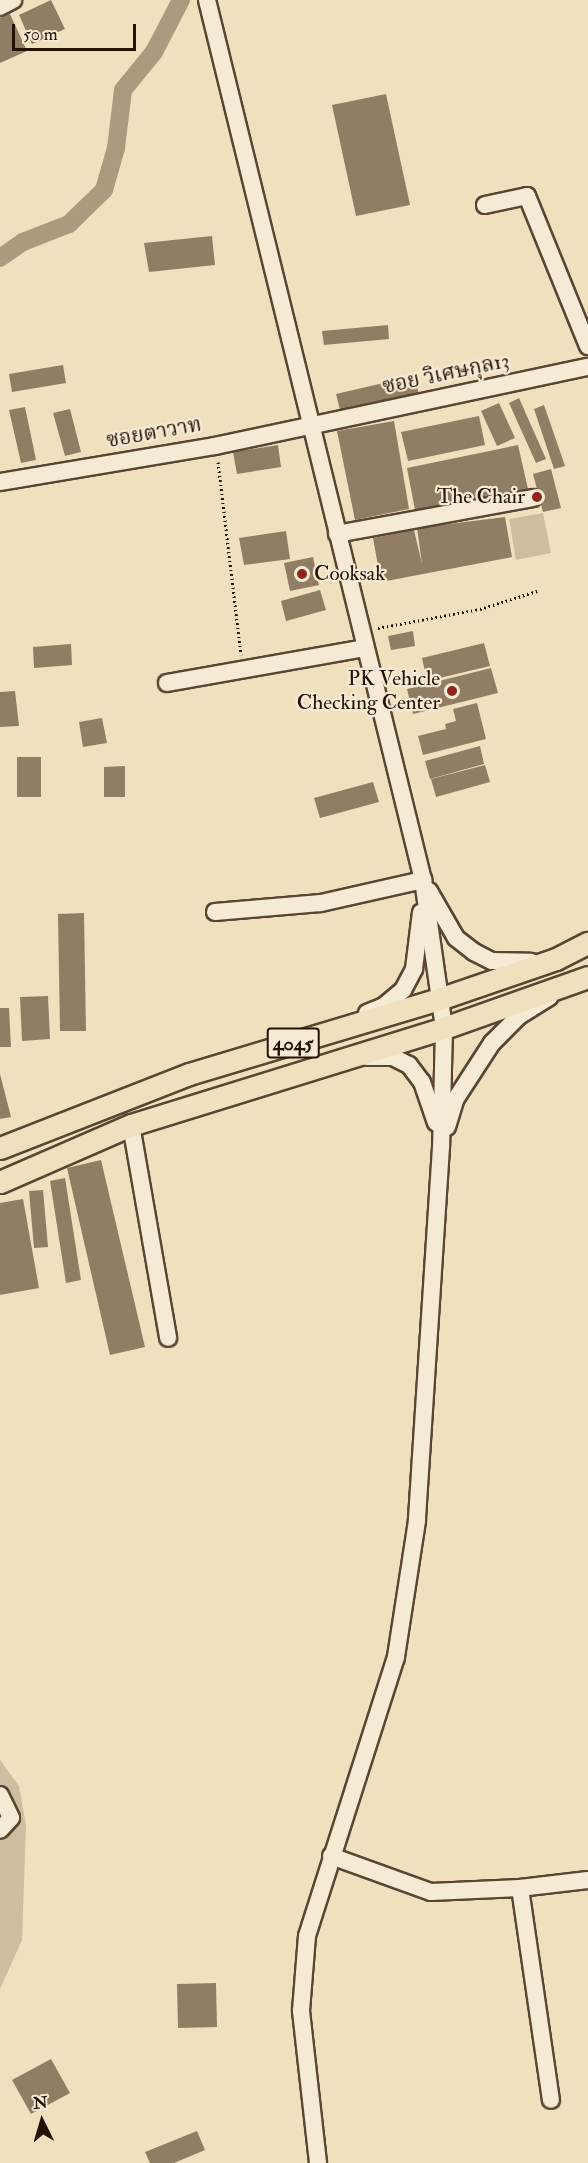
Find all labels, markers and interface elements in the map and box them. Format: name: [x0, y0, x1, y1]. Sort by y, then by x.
scale bar: [15, 12, 140, 50]
text: 50 m: [23, 23, 58, 46]
street label: ซอย วิเศษกุล13: [380, 348, 512, 400]
street label: ซอยตาวาท: [104, 412, 204, 454]
place label: The Chair: [437, 484, 525, 510]
marker: The Chair: [530, 490, 544, 504]
place label: Cooksak: [314, 561, 385, 587]
marker: Cooksak: [295, 567, 309, 581]
place label: PK Vehicle Checking Center: [297, 666, 440, 716]
marker: PK Vehicle Checking Center: [445, 684, 459, 698]
road number: 4045: [266, 1026, 320, 1060]
north arrow: [12, 2091, 72, 2151]
text: N: [32, 2092, 48, 2114]

